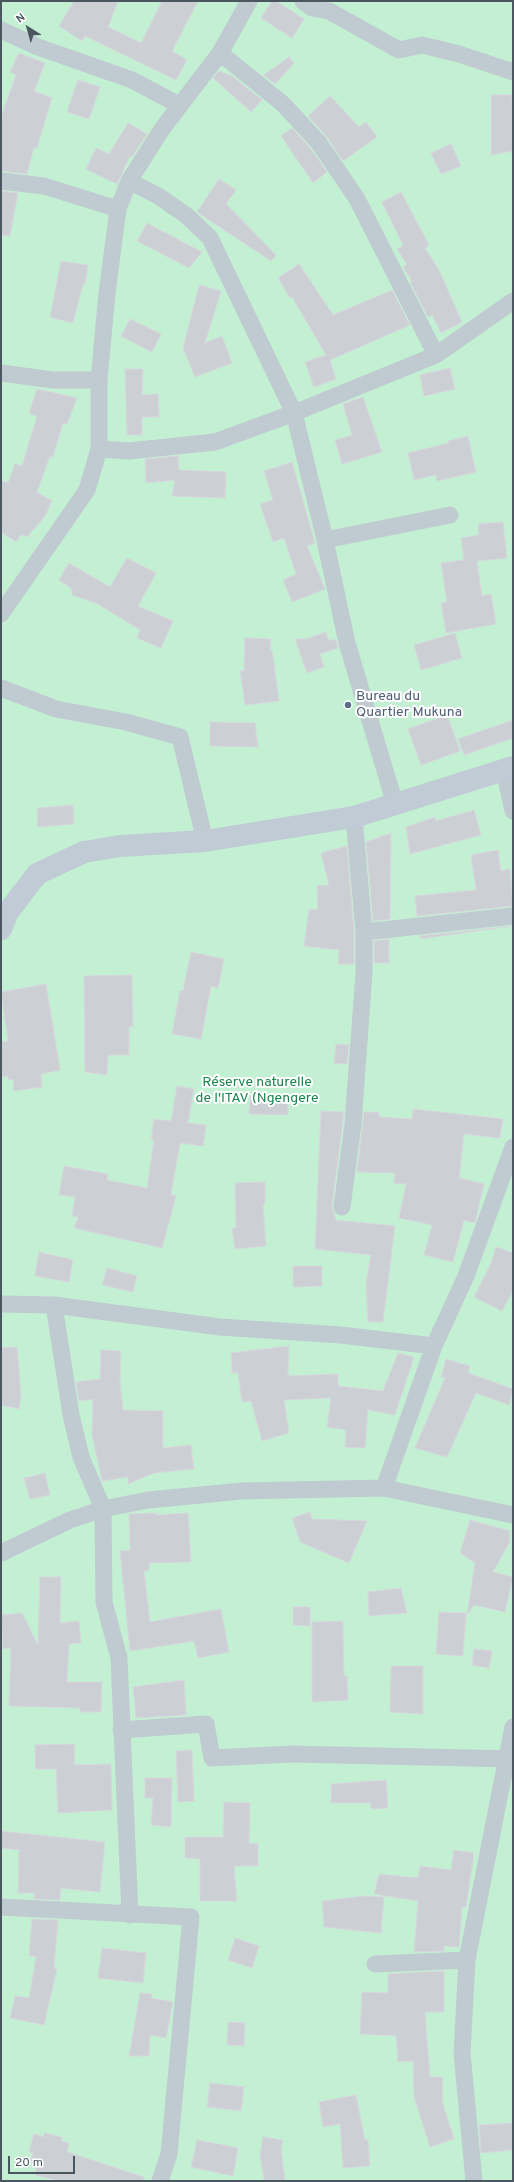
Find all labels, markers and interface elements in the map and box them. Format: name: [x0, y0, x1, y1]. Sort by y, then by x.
north arrow: [8, 8, 48, 48]
text: N: [13, 10, 28, 26]
place label: Bureau du Quartier Mukuna: [356, 689, 462, 722]
marker: Bureau du Quartier Mukuna: [343, 700, 353, 710]
park label: Réserve naturelle de l'ITAV (Ngengere: [196, 1075, 318, 1108]
scale bar: [10, 2148, 77, 2174]
text: 20 m: [15, 2155, 43, 2171]

